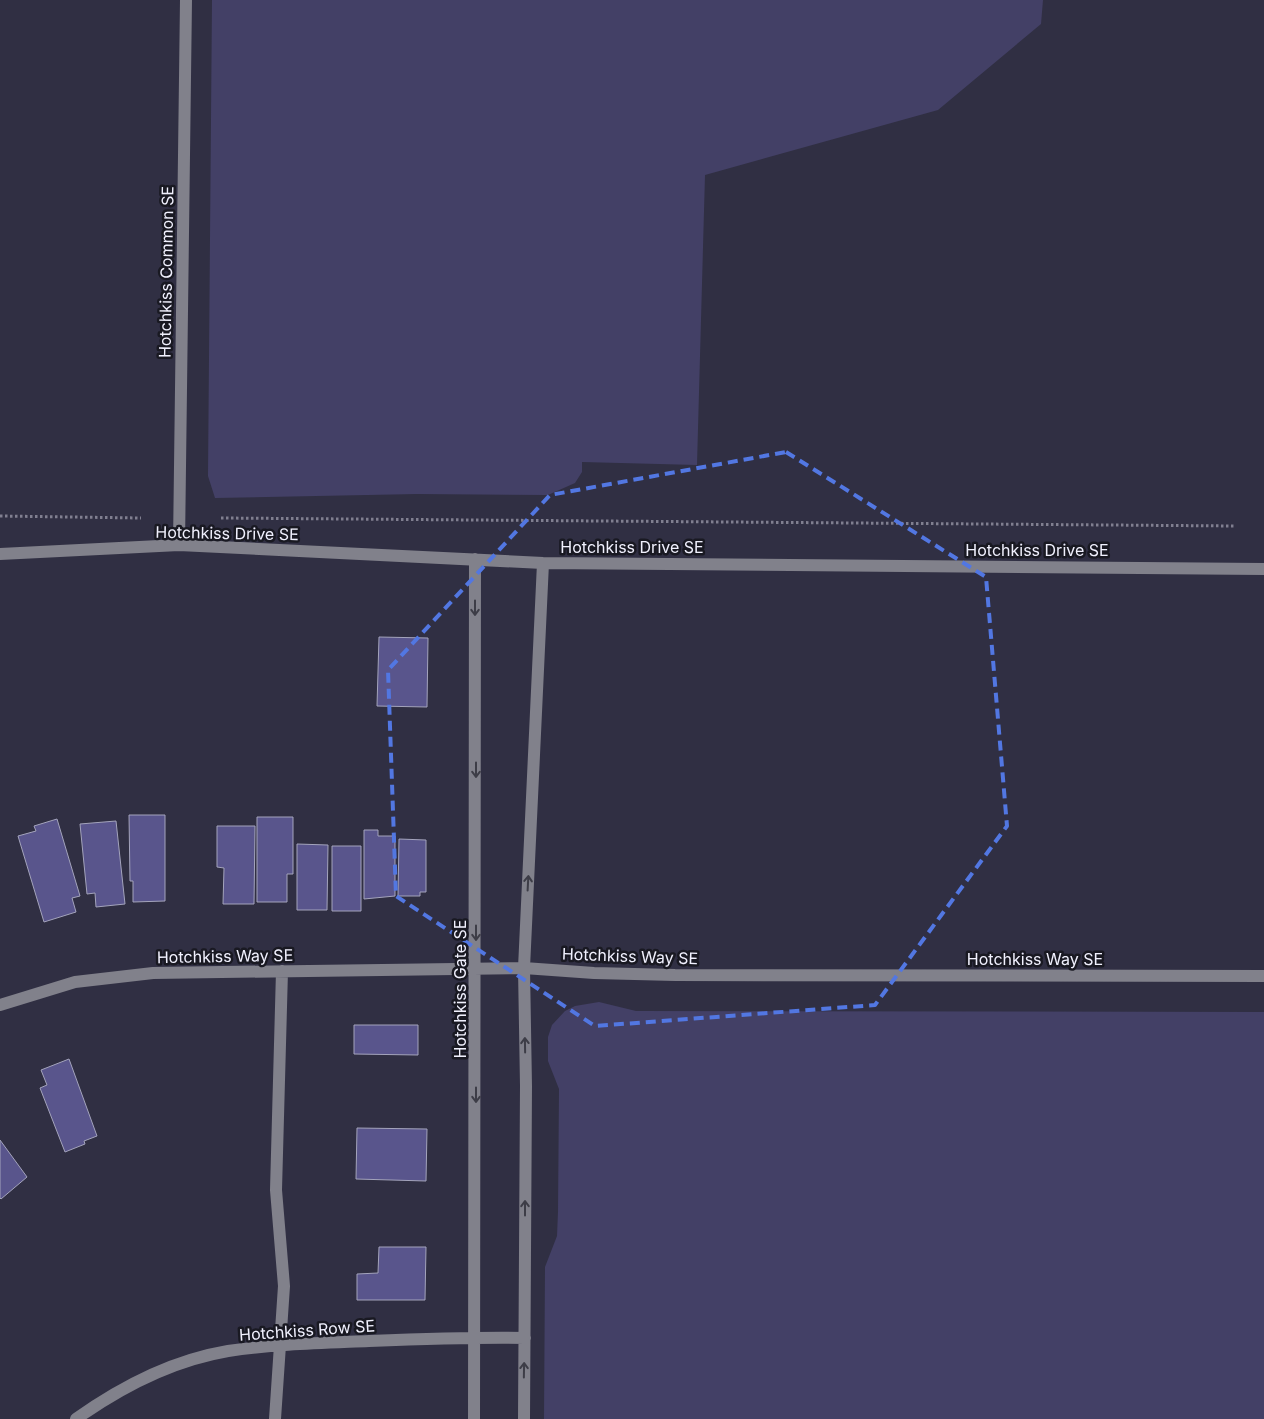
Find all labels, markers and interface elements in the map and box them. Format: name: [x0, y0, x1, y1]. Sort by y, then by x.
street label: Hotchkiss Common SE: [155, 186, 177, 358]
street label: Hotchkiss Drive SE: [155, 522, 299, 544]
street label: Hotchkiss Drive SE: [560, 537, 704, 557]
street label: Hotchkiss Drive SE: [965, 540, 1109, 560]
one-way arrow: [470, 599, 480, 615]
one-way arrow: [471, 762, 481, 778]
one-way arrow: [524, 875, 533, 891]
street label: Hotchkiss Gate SE: [450, 920, 470, 1058]
one-way arrow: [471, 924, 481, 940]
street label: Hotchkiss Way SE: [562, 944, 698, 968]
street label: Hotchkiss Way SE: [157, 945, 293, 967]
street label: Hotchkiss Way SE: [967, 949, 1103, 969]
one-way arrow: [521, 1038, 530, 1054]
one-way arrow: [471, 1086, 481, 1103]
one-way arrow: [521, 1200, 530, 1216]
street label: Hotchkiss Row SE: [238, 1315, 376, 1345]
one-way arrow: [520, 1363, 529, 1379]

